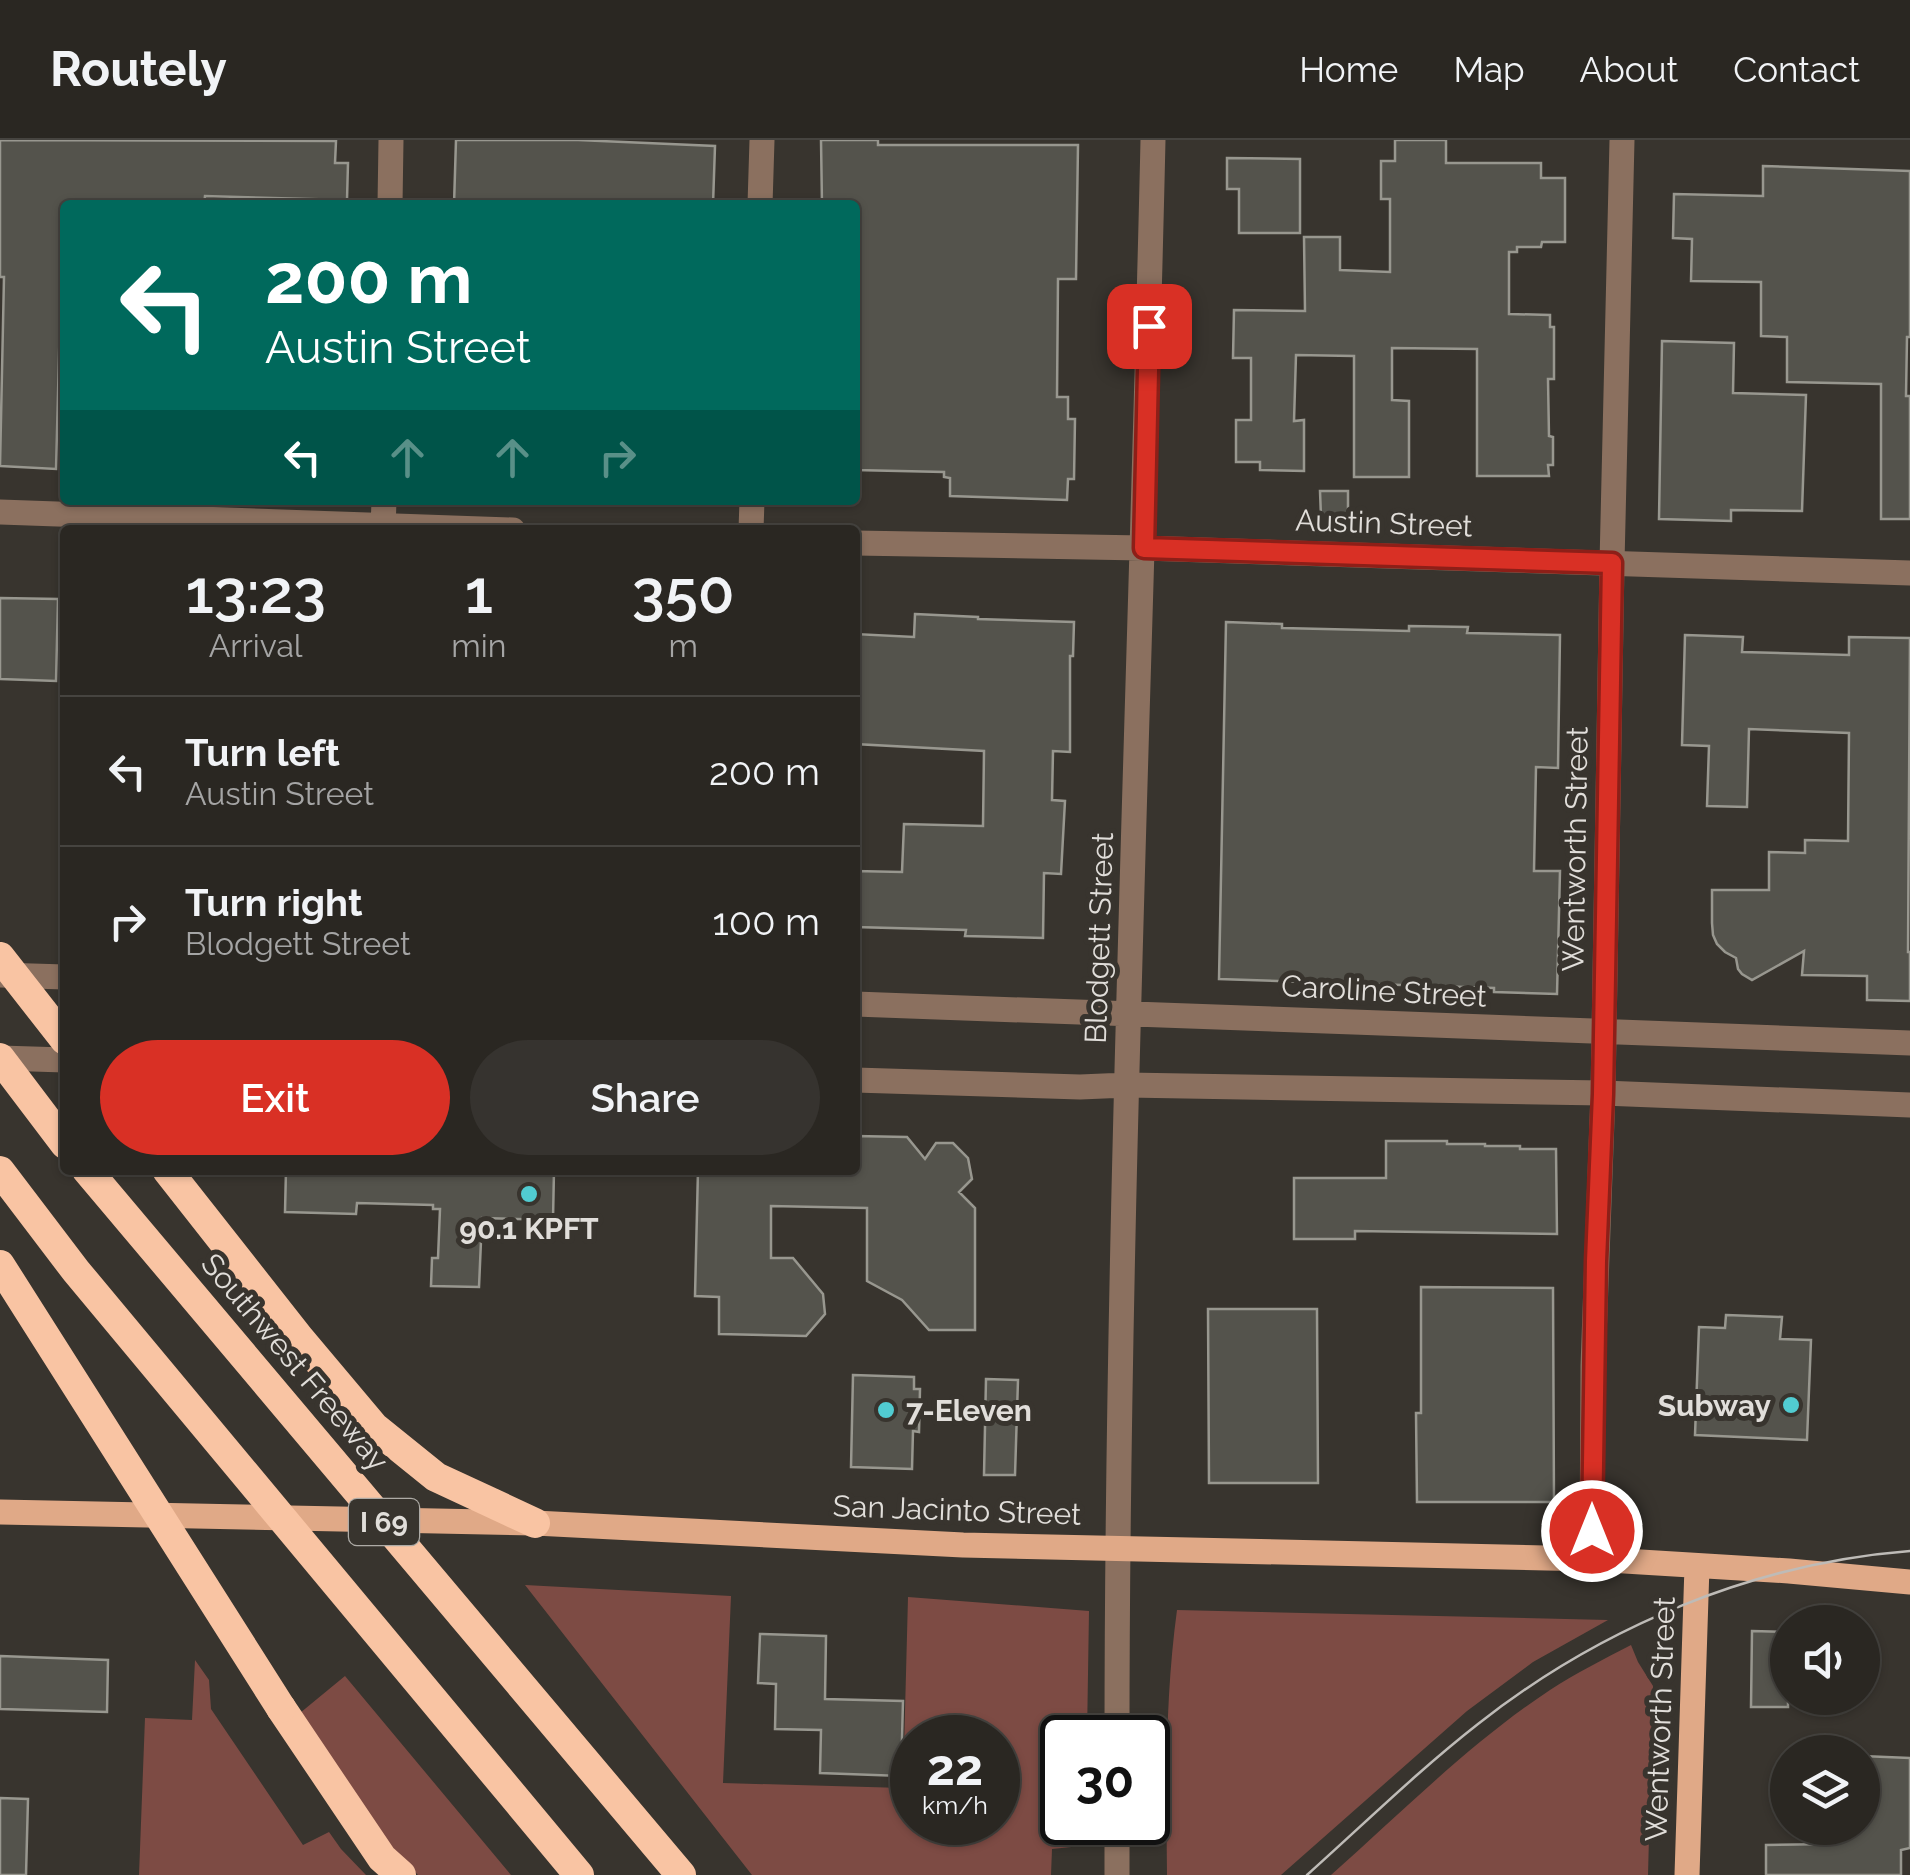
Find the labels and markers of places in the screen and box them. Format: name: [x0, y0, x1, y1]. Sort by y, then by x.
pin: [1107, 284, 1192, 369]
marker: 90.1 KPFT: [518, 1183, 540, 1205]
place label: 90.1 KPFT: [459, 1211, 599, 1246]
place label: Subway: [1658, 1388, 1771, 1423]
place label: 7-Eleven: [906, 1393, 1032, 1428]
marker: Subway: [1780, 1394, 1802, 1416]
marker: 7-Eleven: [875, 1399, 897, 1421]

